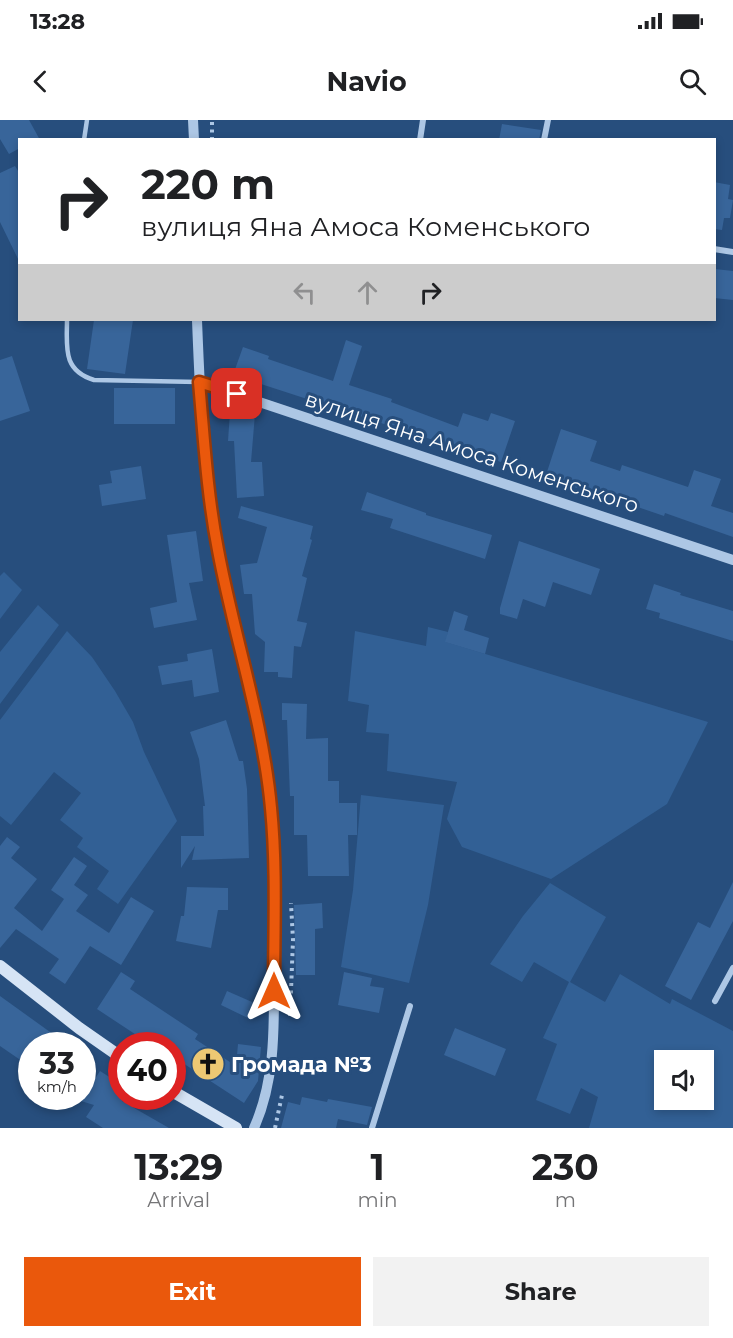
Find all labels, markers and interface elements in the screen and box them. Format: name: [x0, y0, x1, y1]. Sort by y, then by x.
text: 13:28: [30, 8, 85, 35]
icon: back: [24, 65, 57, 98]
text: Navio: [326, 65, 407, 98]
icon: search: [676, 65, 709, 98]
text: 220 m: [141, 158, 275, 210]
icon: right: [42, 162, 120, 240]
text: вулиця Яна Амоса Коменського: [141, 210, 591, 243]
icon: left: [288, 276, 321, 309]
icon: ahead: [351, 276, 384, 309]
icon: right: [414, 276, 447, 309]
pin: [211, 368, 262, 419]
icon: arrive: [220, 377, 253, 410]
street label: вулиця Яна Амоса Коменського: [302, 386, 642, 518]
position arrow: [242, 959, 306, 1023]
speed limit sign: 40: [108, 1032, 186, 1110]
text: 33: [39, 1045, 75, 1082]
church icon: Громада №3: [190, 1046, 226, 1082]
map controls: [654, 1050, 714, 1110]
button: sound: [654, 1050, 714, 1110]
place label: Громада №3: [231, 1052, 372, 1077]
text: km/h: [37, 1077, 77, 1096]
text: 13:29: [134, 1145, 223, 1189]
text: 1: [370, 1145, 385, 1189]
text: 230: [532, 1145, 599, 1189]
text: Arrival: [147, 1188, 210, 1212]
text: min: [357, 1188, 398, 1212]
text: m: [555, 1188, 576, 1212]
button: Exit: [24, 1257, 361, 1326]
button: Share: [373, 1257, 709, 1326]

